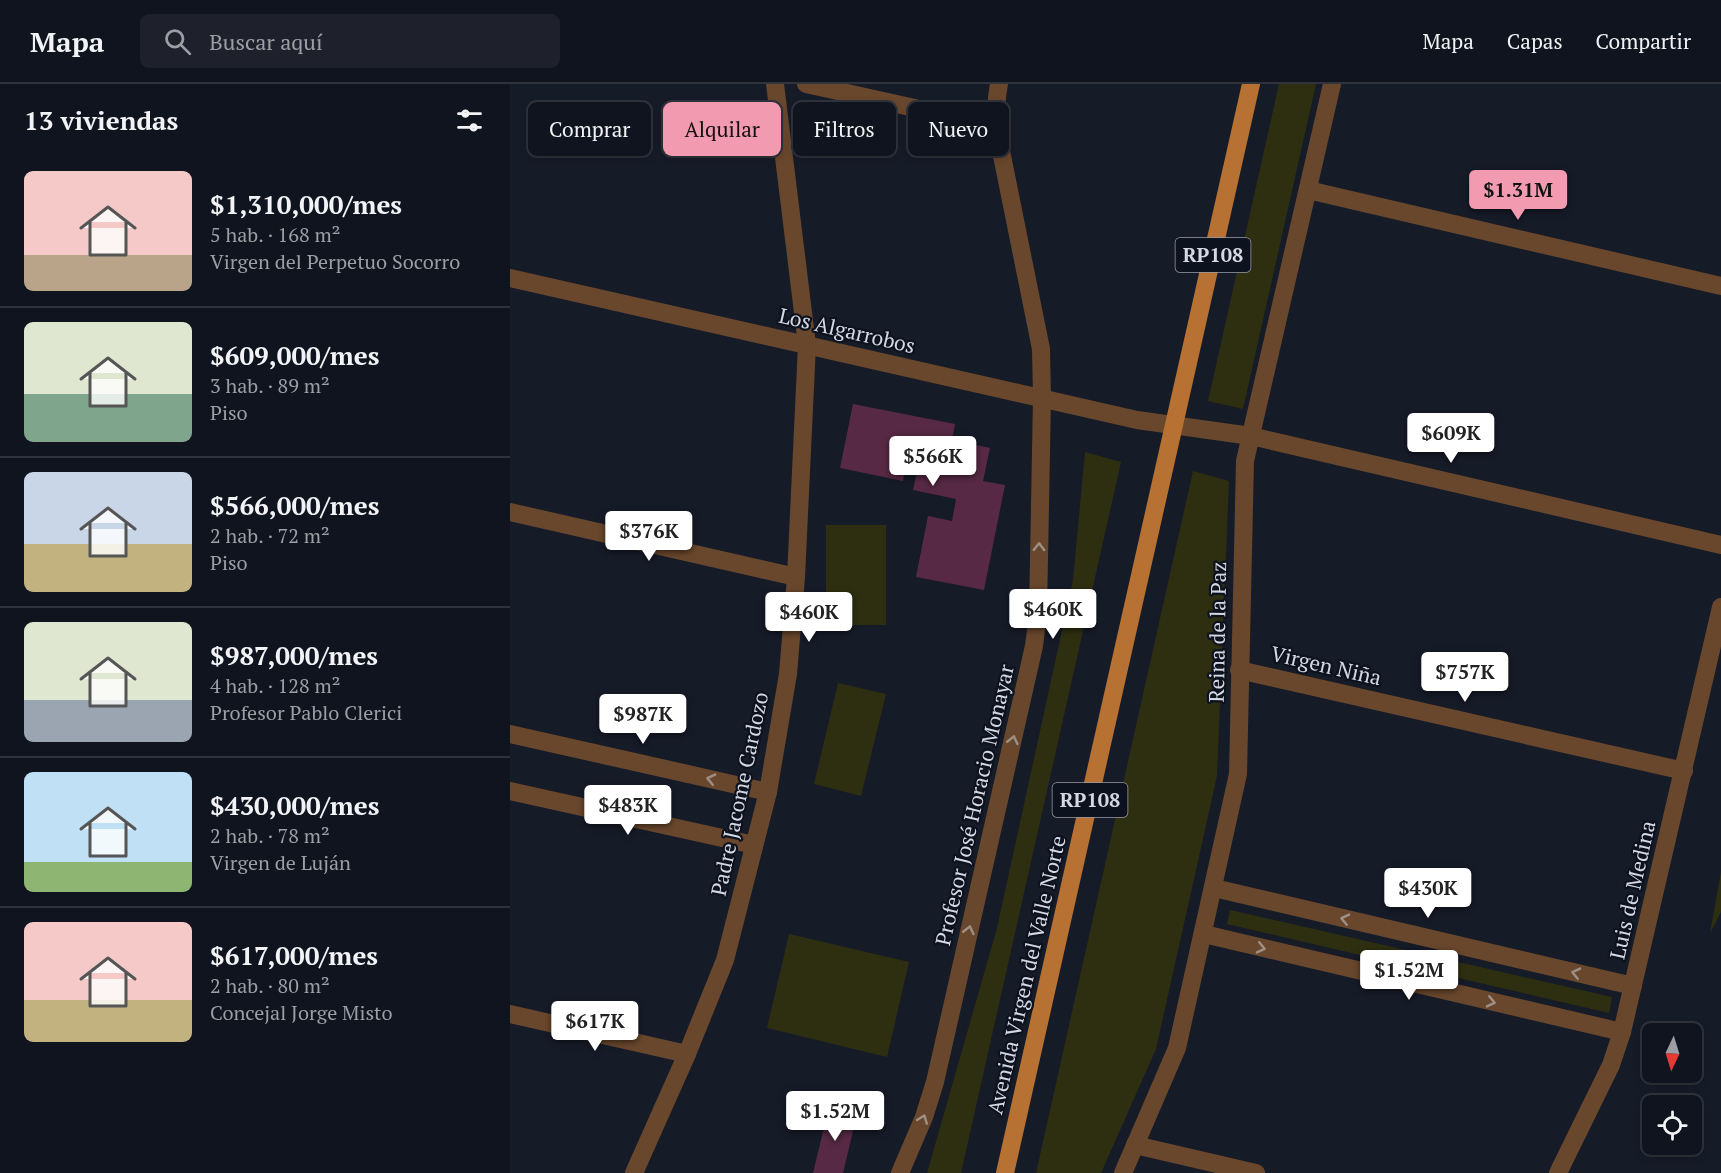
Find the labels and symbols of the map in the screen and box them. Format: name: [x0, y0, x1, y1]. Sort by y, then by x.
pin: $1.31M: [1469, 170, 1567, 221]
road number: RP108: [1176, 238, 1250, 272]
street label: Los Algarrobos: [776, 301, 918, 359]
pin: $609K: [1409, 413, 1493, 464]
pin: $566K: [891, 436, 975, 487]
pin: $376K: [607, 511, 691, 562]
one-way arrow: [1033, 543, 1046, 552]
street label: Reina de la Paz: [1202, 561, 1232, 703]
pin: $460K: [1011, 589, 1095, 640]
pin: $460K: [767, 592, 851, 643]
street label: Virgen Niña: [1268, 639, 1385, 691]
pin: $757K: [1423, 652, 1507, 703]
street label: Profesor José Horacio Monayar: [928, 662, 1020, 948]
street label: Padre Jacome Cardozo: [704, 689, 774, 898]
pin: $987K: [601, 694, 685, 745]
one-way arrow: [1005, 735, 1018, 745]
one-way arrow: [706, 773, 716, 786]
road number: RP108: [1052, 783, 1128, 817]
pin: $483K: [586, 785, 670, 836]
street label: Luis de Medina: [1602, 817, 1662, 962]
street label: Avenida Virgen del Valle Norte: [980, 833, 1072, 1117]
pin: $430K: [1386, 868, 1470, 919]
one-way arrow: [1341, 913, 1351, 926]
one-way arrow: [962, 925, 975, 935]
one-way arrow: [1255, 940, 1265, 953]
pin: $1.52M: [1360, 950, 1458, 1001]
one-way arrow: [1571, 967, 1581, 980]
one-way arrow: [1486, 994, 1496, 1007]
pin: $617K: [553, 1001, 637, 1052]
north arrow: [1642, 1023, 1702, 1083]
pin: $1.52M: [786, 1091, 884, 1142]
one-way arrow: [915, 1114, 928, 1125]

